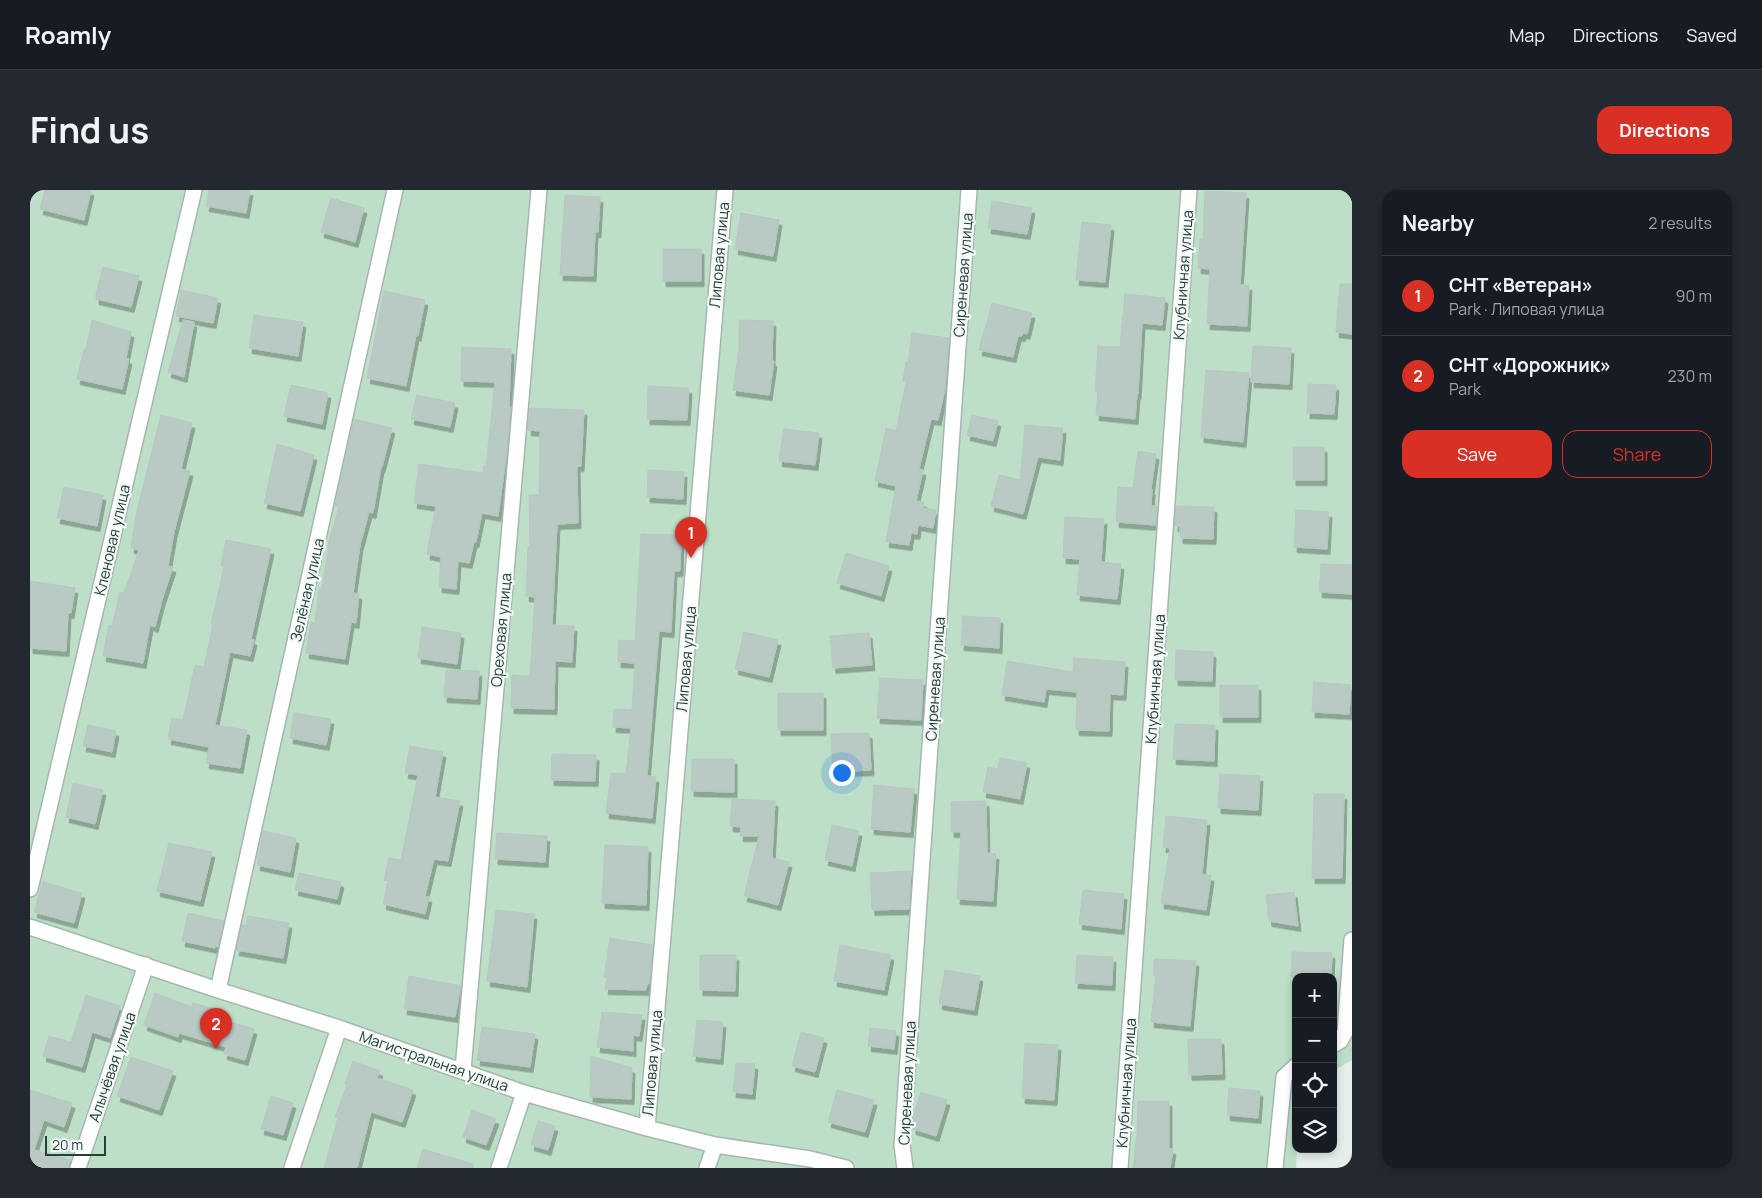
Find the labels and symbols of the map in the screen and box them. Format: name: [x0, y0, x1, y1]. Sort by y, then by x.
street label: Липовая улица: [704, 201, 734, 309]
street label: Клубничная улица: [1168, 209, 1198, 341]
street label: Сиреневая улица: [948, 212, 978, 338]
street label: Кленовая улица: [89, 482, 135, 598]
pin: 1: [675, 517, 707, 558]
street label: Зелёная улица: [285, 536, 329, 644]
street label: Ореховая улица: [486, 572, 516, 688]
street label: Липовая улица: [671, 605, 701, 713]
street label: Клубничная улица: [1140, 613, 1170, 745]
street label: Сиреневая улица: [920, 616, 950, 742]
your location: [829, 760, 855, 786]
pin: 2: [200, 1008, 232, 1049]
street label: Алычёвая улица: [83, 1009, 141, 1125]
street label: Липовая улица: [637, 1009, 667, 1117]
street label: Клубничная улица: [1111, 1017, 1141, 1149]
street label: Сиреневая улица: [893, 1020, 921, 1146]
street label: Магистральная улица: [357, 1026, 511, 1096]
scale bar: [45, 1133, 106, 1156]

